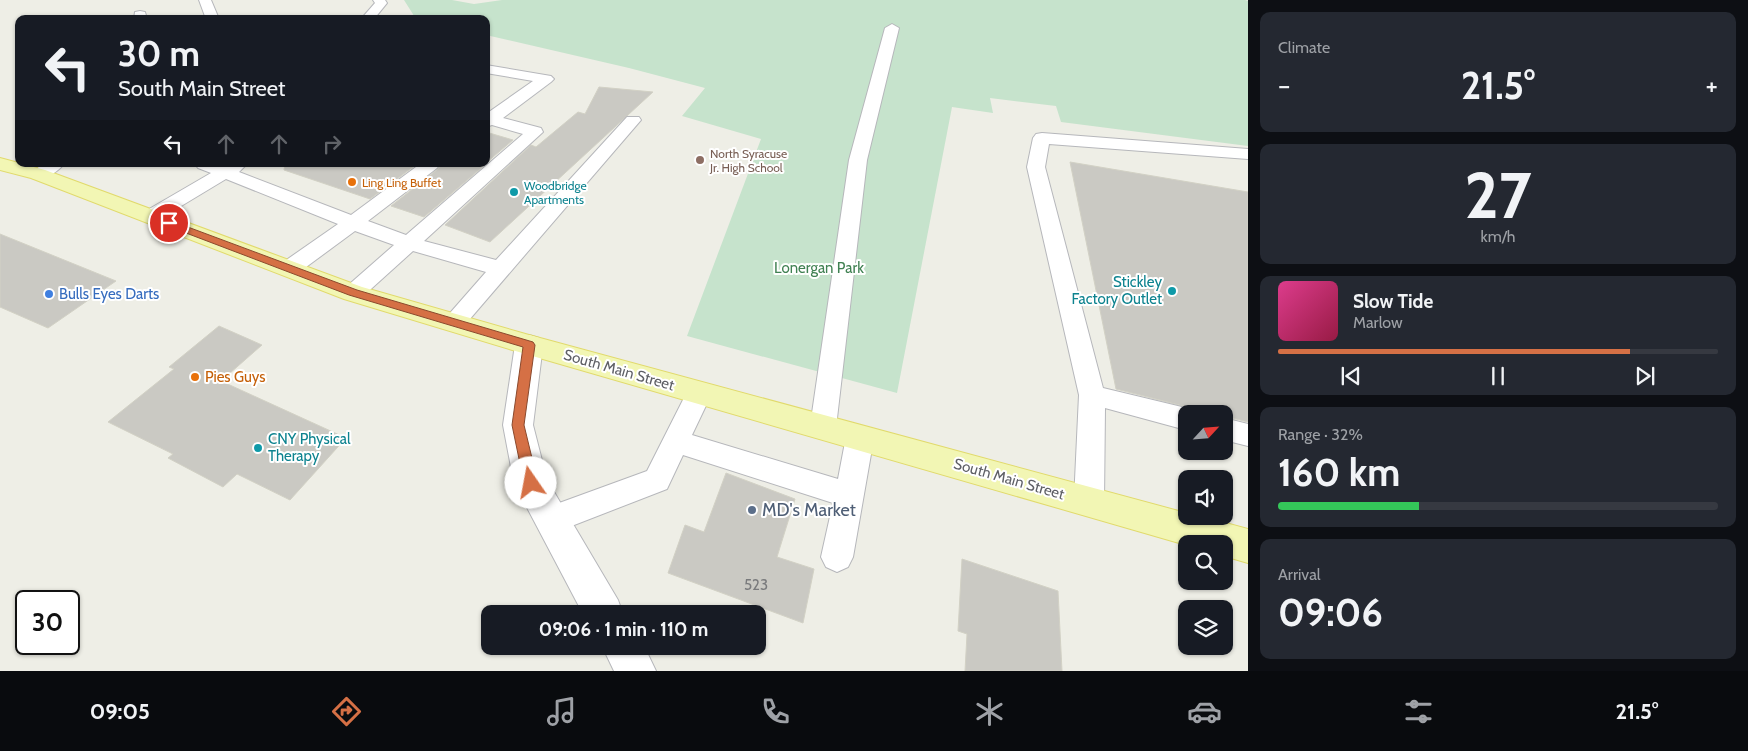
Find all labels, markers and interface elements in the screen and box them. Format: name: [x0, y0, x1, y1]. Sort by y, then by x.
text: 30 m: [118, 32, 200, 75]
icon: left: [35, 35, 100, 100]
text: Climate: [1278, 38, 1330, 57]
text: 21.5°: [1461, 62, 1535, 109]
text: −: [1278, 68, 1290, 102]
text: +: [1706, 68, 1718, 102]
text: South Main Street: [118, 75, 286, 102]
icon: left: [159, 130, 187, 158]
icon: ahead: [212, 130, 240, 158]
icon: ahead: [265, 130, 293, 158]
icon: right: [318, 130, 346, 158]
place label: North Syracuse Jr. High School: [709, 146, 787, 175]
marker: North Syracuse Jr. High School: [694, 154, 706, 166]
text: 27: [1464, 155, 1532, 234]
place label: Ling Ling Buffet: [362, 175, 441, 190]
marker: Ling Ling Buffet: [346, 176, 358, 188]
place label: Woodbridge Apartments: [524, 178, 587, 207]
marker: Woodbridge Apartments: [508, 186, 520, 198]
pin: [148, 202, 190, 244]
icon: arrive: [155, 209, 183, 237]
text: km/h: [1480, 227, 1516, 246]
park label: Lonergan Park: [774, 259, 864, 277]
place label: Stickley Factory Outlet: [1071, 273, 1162, 308]
place label: Bulls Eyes Darts: [59, 285, 159, 303]
marker: Stickley Factory Outlet: [1166, 285, 1178, 297]
marker: Bulls Eyes Darts: [43, 288, 55, 300]
text: Slow Tide: [1353, 290, 1433, 313]
text: Marlow: [1353, 313, 1403, 332]
street label: South Main Street: [562, 346, 676, 394]
icon: previous: [1337, 362, 1365, 390]
icon: pause: [1484, 362, 1512, 390]
icon: next: [1631, 362, 1659, 390]
place label: Pies Guys: [205, 368, 266, 386]
marker: Pies Guys: [189, 371, 201, 383]
north arrow: [1178, 405, 1232, 460]
map controls: [1178, 405, 1233, 655]
text: Range · 32%: [1278, 425, 1363, 444]
place label: CNY Physical Therapy: [268, 430, 351, 465]
marker: CNY Physical Therapy: [252, 442, 264, 454]
text: 160 km: [1278, 449, 1400, 496]
street label: South Main Street: [952, 455, 1066, 503]
position arrow: [504, 456, 556, 508]
button: sound: [1178, 470, 1233, 525]
place label: MD's Market: [762, 499, 856, 521]
marker: MD's Market: [746, 504, 758, 516]
button: search: [1178, 535, 1233, 590]
text: Arrival: [1278, 565, 1321, 584]
house number: 523: [744, 576, 768, 594]
text: 09:06: [1278, 589, 1383, 636]
speed limit sign: 30: [15, 590, 80, 655]
button: layers: [1178, 600, 1233, 655]
text: 09:06 · 1 min · 110 m: [539, 618, 708, 641]
icon: directions: [329, 694, 364, 729]
icon: music: [544, 694, 579, 729]
icon: phone: [758, 694, 793, 729]
icon: climate: [972, 694, 1007, 729]
icon: car: [1187, 694, 1222, 729]
icon: filters: [1401, 694, 1436, 729]
text: 09:05: [90, 698, 150, 725]
text: 21.5°: [1615, 698, 1658, 725]

